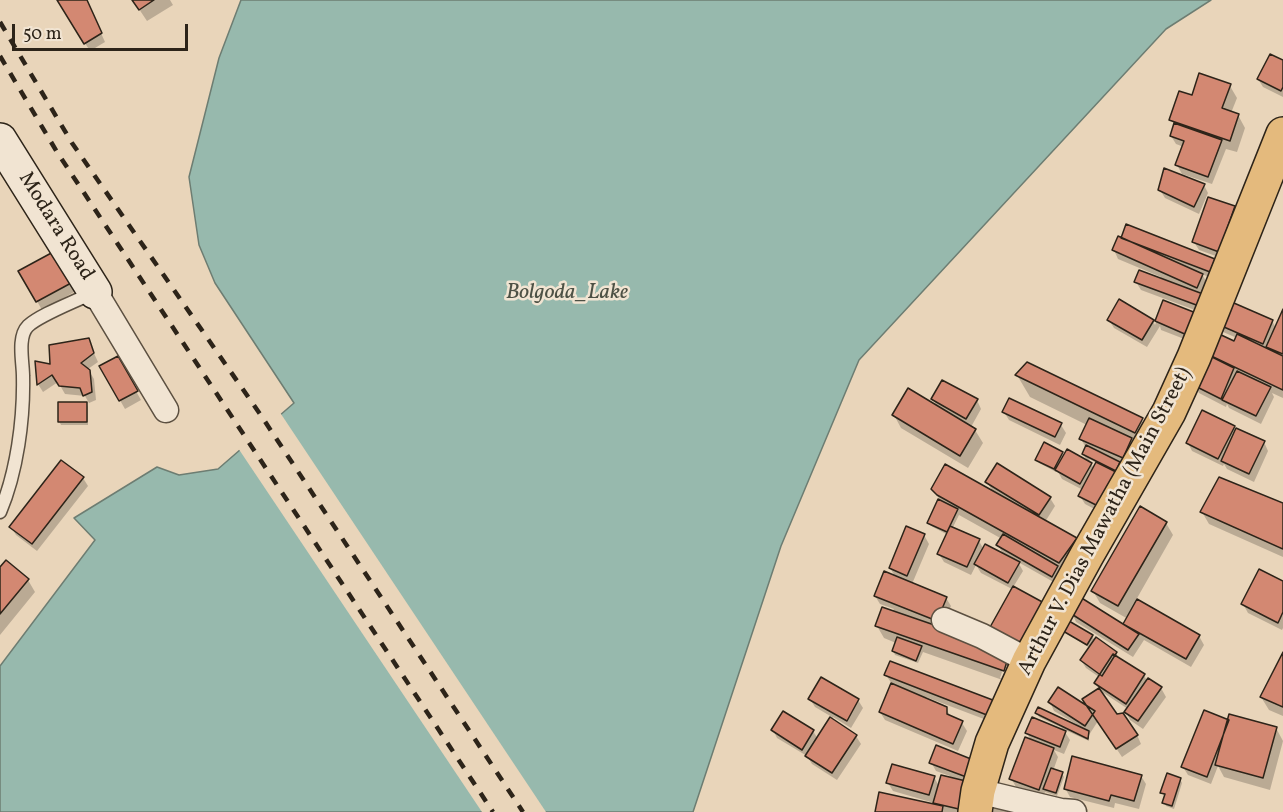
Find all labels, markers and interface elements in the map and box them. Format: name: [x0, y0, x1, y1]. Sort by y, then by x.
scale bar: [15, 12, 190, 50]
text: 50 m: [23, 22, 62, 47]
street label: Modara Road: [12, 168, 98, 286]
water label: Bolgoda_Lake: [506, 281, 628, 307]
street label: Arthur V. Dias Mawatha (Main Street): [1014, 364, 1198, 680]

